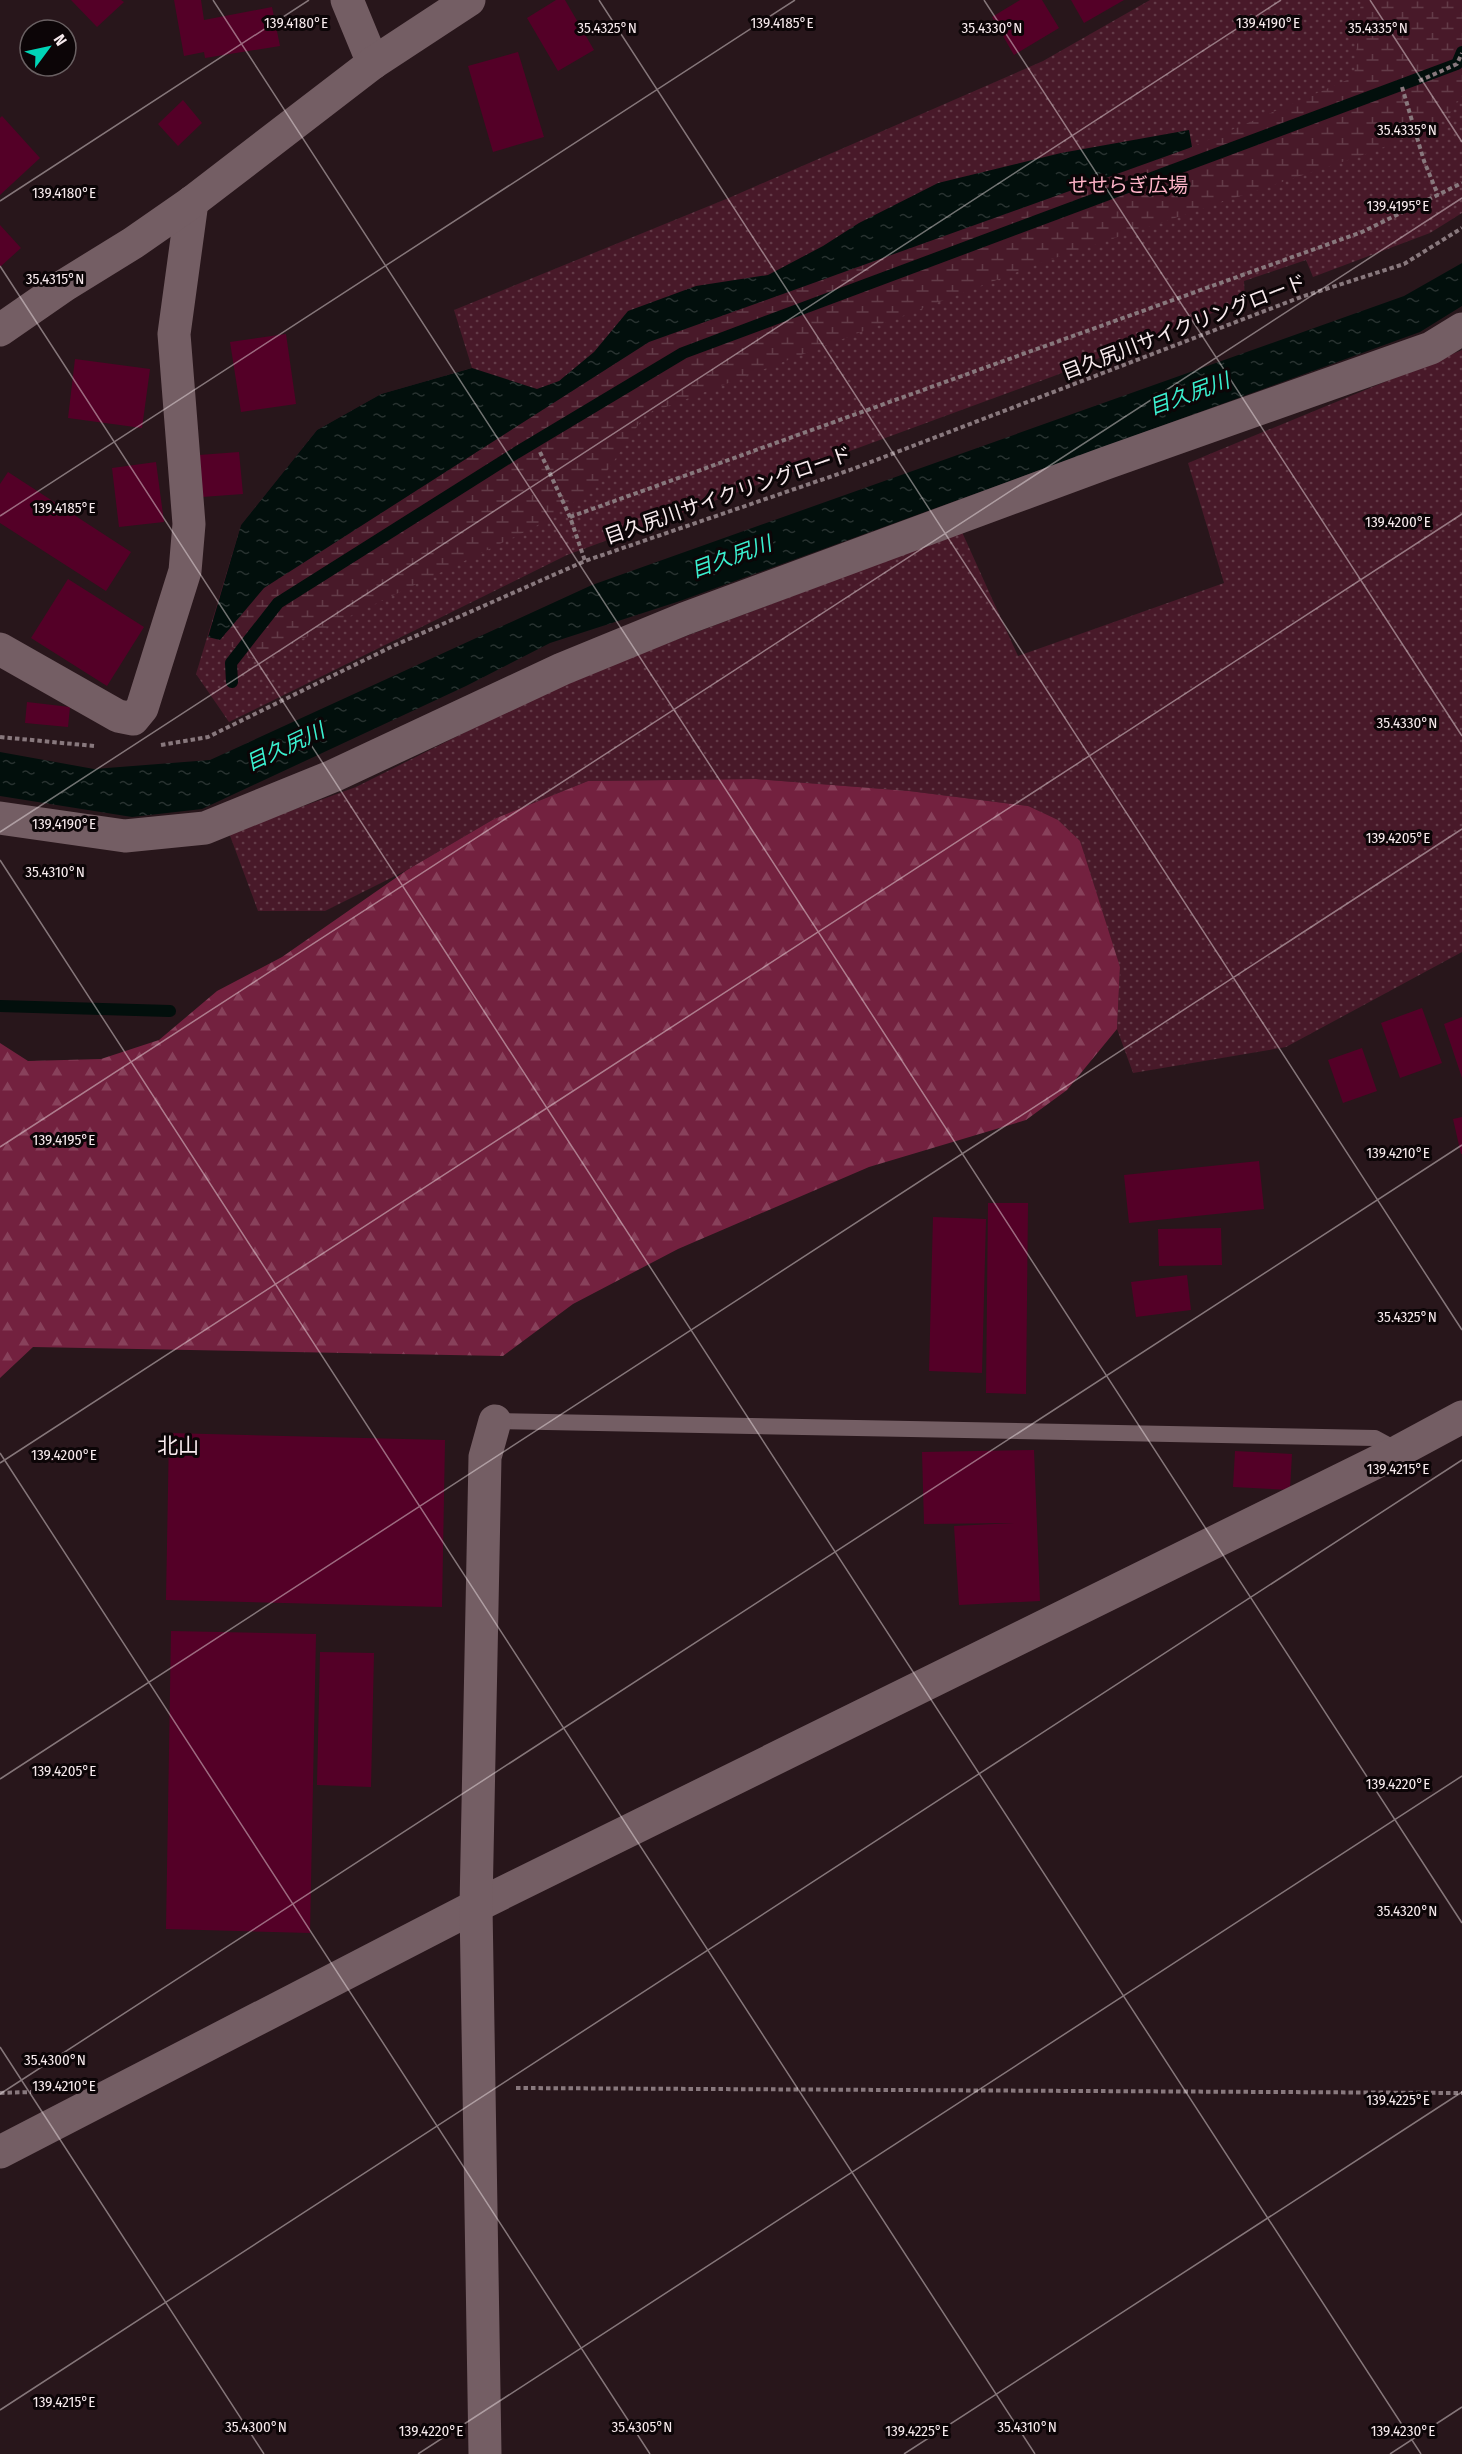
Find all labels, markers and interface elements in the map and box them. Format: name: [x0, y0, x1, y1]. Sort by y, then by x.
text: 139.4180°E: [264, 14, 328, 32]
text: 139.4185°E: [750, 14, 814, 32]
text: 139.4190°E: [1236, 14, 1300, 32]
north arrow: [18, 18, 78, 78]
text: 35.4325°N: [577, 19, 637, 37]
text: 35.4330°N: [962, 19, 1022, 37]
text: 35.4335°N: [1348, 19, 1408, 37]
text: N: [50, 31, 71, 49]
text: 35.4335°N: [1377, 121, 1437, 139]
park label: せせらぎ広場: [1068, 173, 1188, 197]
text: 139.4180°E: [32, 184, 96, 202]
text: 139.4195°E: [1367, 197, 1429, 215]
street label: 目久尻川サイクリングロード: [1059, 269, 1309, 385]
text: 35.4315°N: [26, 270, 84, 288]
water label: 目久尻川: [1145, 367, 1235, 421]
street label: 目久尻川サイクリングロード: [601, 441, 855, 549]
text: 139.4185°E: [32, 499, 96, 517]
text: 139.4200°E: [1365, 513, 1431, 531]
water label: 目久尻川: [687, 530, 777, 584]
text: 35.4330°N: [1377, 714, 1437, 732]
water label: 目久尻川: [241, 717, 330, 777]
text: 139.4190°E: [32, 815, 96, 833]
text: 139.4205°E: [1366, 829, 1430, 847]
text: 35.4310°N: [25, 863, 85, 881]
text: 139.4195°E: [33, 1131, 95, 1149]
text: 139.4210°E: [1366, 1144, 1430, 1162]
text: 35.4325°N: [1377, 1308, 1437, 1326]
district label: 北山: [157, 1433, 199, 1459]
text: 139.4200°E: [31, 1446, 97, 1464]
text: 139.4215°E: [1367, 1460, 1429, 1478]
text: 139.4205°E: [32, 1762, 96, 1780]
text: 139.4220°E: [1366, 1775, 1430, 1793]
text: 35.4320°N: [1377, 1902, 1437, 1920]
text: 35.4300°N: [24, 2051, 86, 2069]
text: 139.4210°E: [32, 2077, 96, 2095]
text: 139.4225°E: [1366, 2091, 1430, 2109]
text: 139.4215°E: [33, 2393, 95, 2411]
text: 35.4300°N: [225, 2418, 287, 2436]
text: 35.4305°N: [612, 2418, 672, 2436]
text: 35.4310°N: [997, 2418, 1057, 2436]
text: 139.4220°E: [399, 2422, 463, 2440]
text: 139.4225°E: [885, 2422, 949, 2440]
text: 139.4230°E: [1371, 2422, 1435, 2440]

